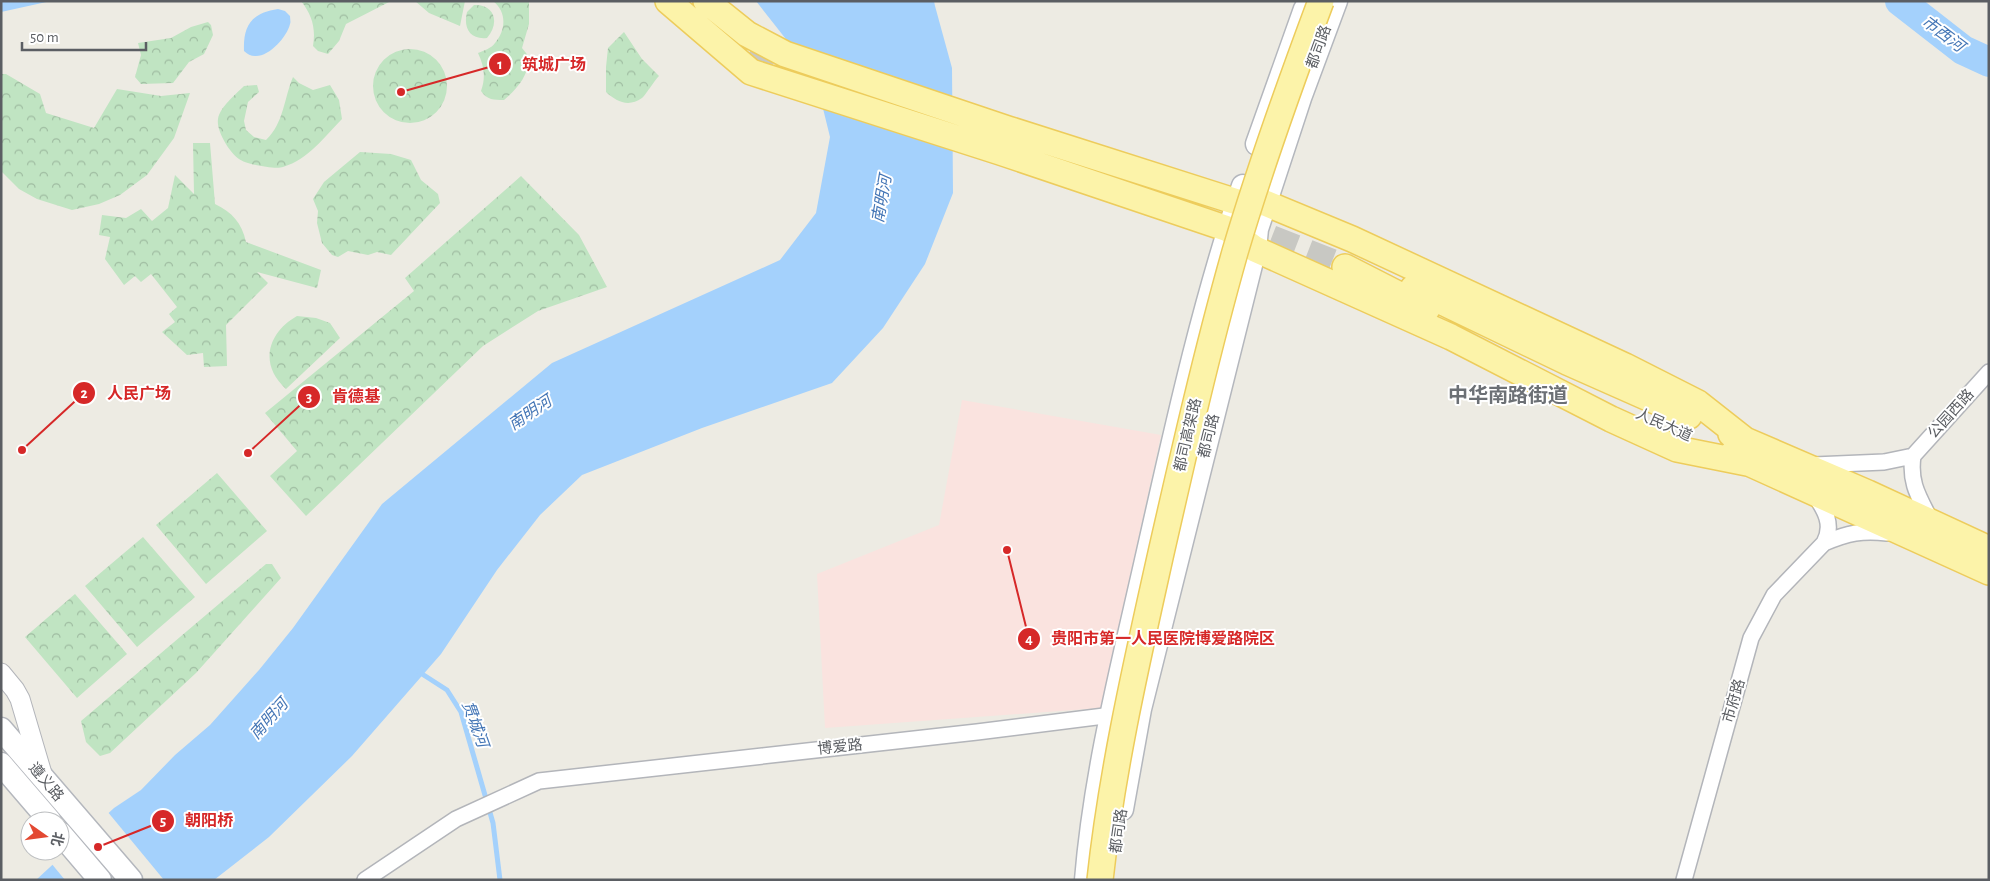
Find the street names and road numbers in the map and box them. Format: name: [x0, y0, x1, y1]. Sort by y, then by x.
street label: 都司路: [1303, 23, 1334, 71]
street label: 公园西路: [1925, 386, 1977, 441]
street label: 都司高架路: [1171, 397, 1204, 473]
street label: 人民大道: [1634, 405, 1695, 444]
street label: 都司路: [1195, 412, 1222, 460]
street label: 市府路: [1720, 677, 1747, 725]
street label: 博爱路: [817, 735, 863, 757]
street label: 遵义路: [26, 759, 67, 804]
street label: 都司路: [1107, 808, 1130, 854]

